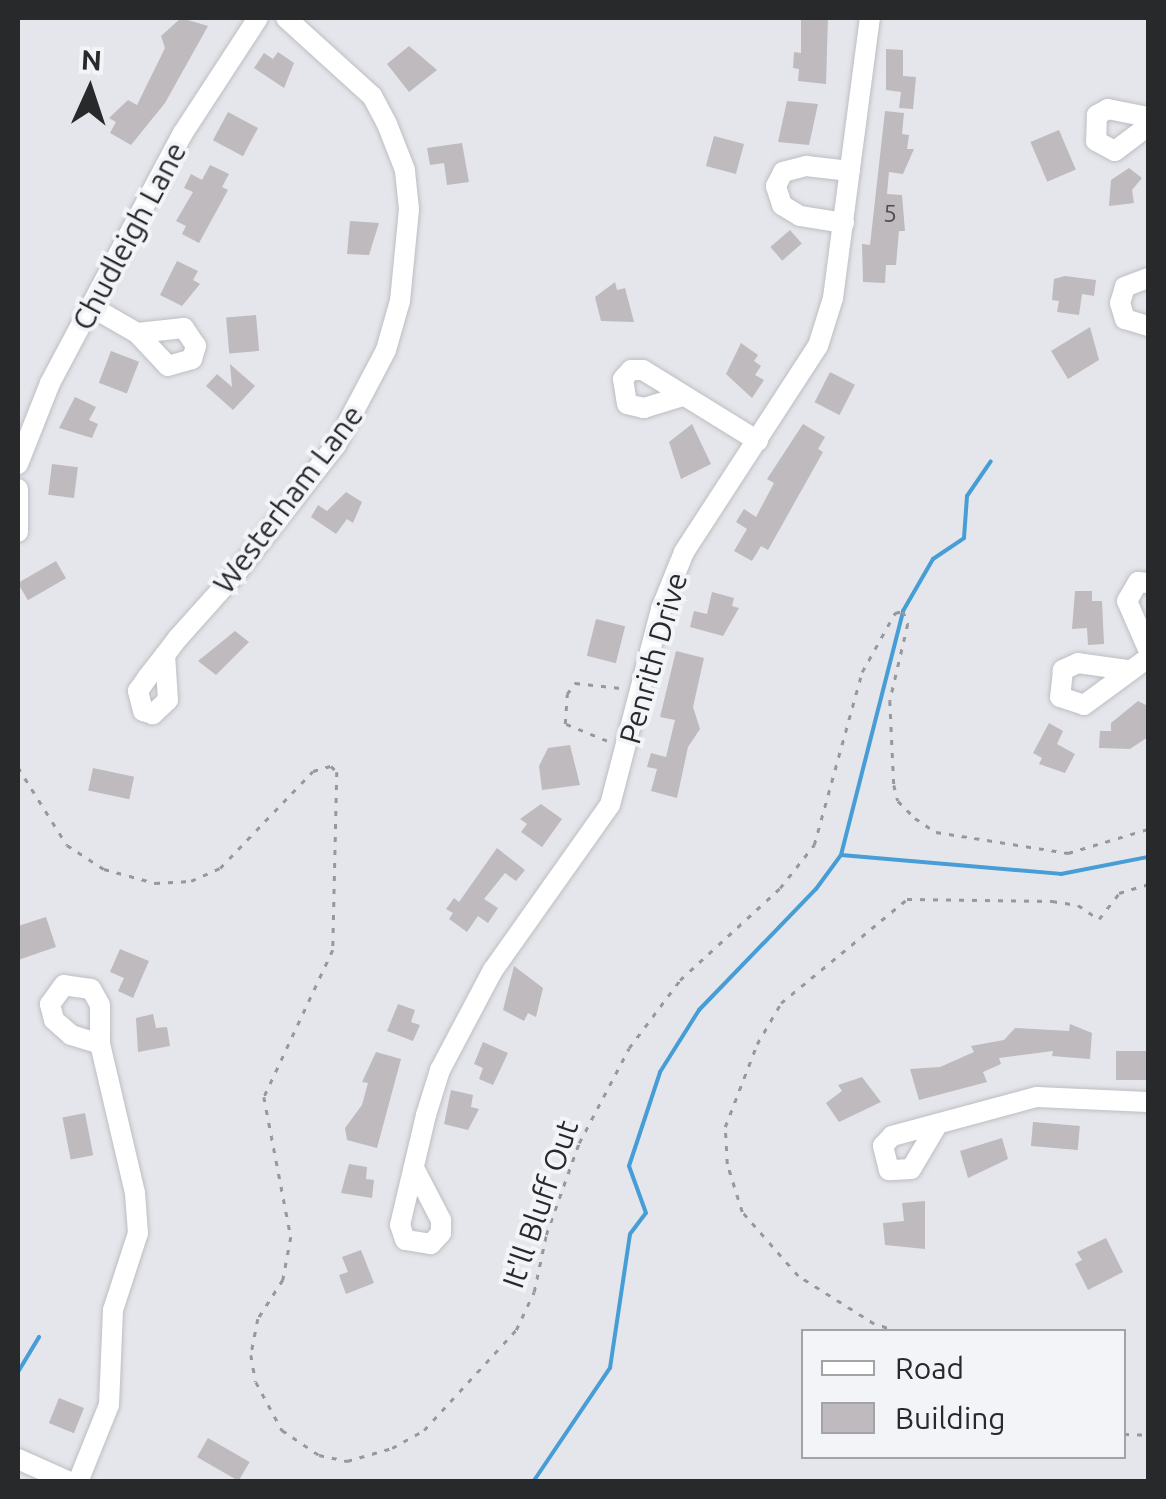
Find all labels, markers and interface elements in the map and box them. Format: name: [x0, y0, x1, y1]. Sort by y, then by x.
north arrow: [40, 40, 140, 140]
text: N: [80, 44, 103, 76]
street label: Chudleigh Lane: [64, 136, 194, 336]
house number: 5: [883, 198, 897, 228]
street label: Westerham Lane: [206, 398, 370, 600]
street label: Penrith Drive: [611, 568, 695, 748]
street label: It'll Bluff Out: [494, 1115, 586, 1293]
legend: [801, 1329, 1126, 1459]
text: Road: [895, 1351, 964, 1385]
text: Building: [895, 1401, 1006, 1435]

